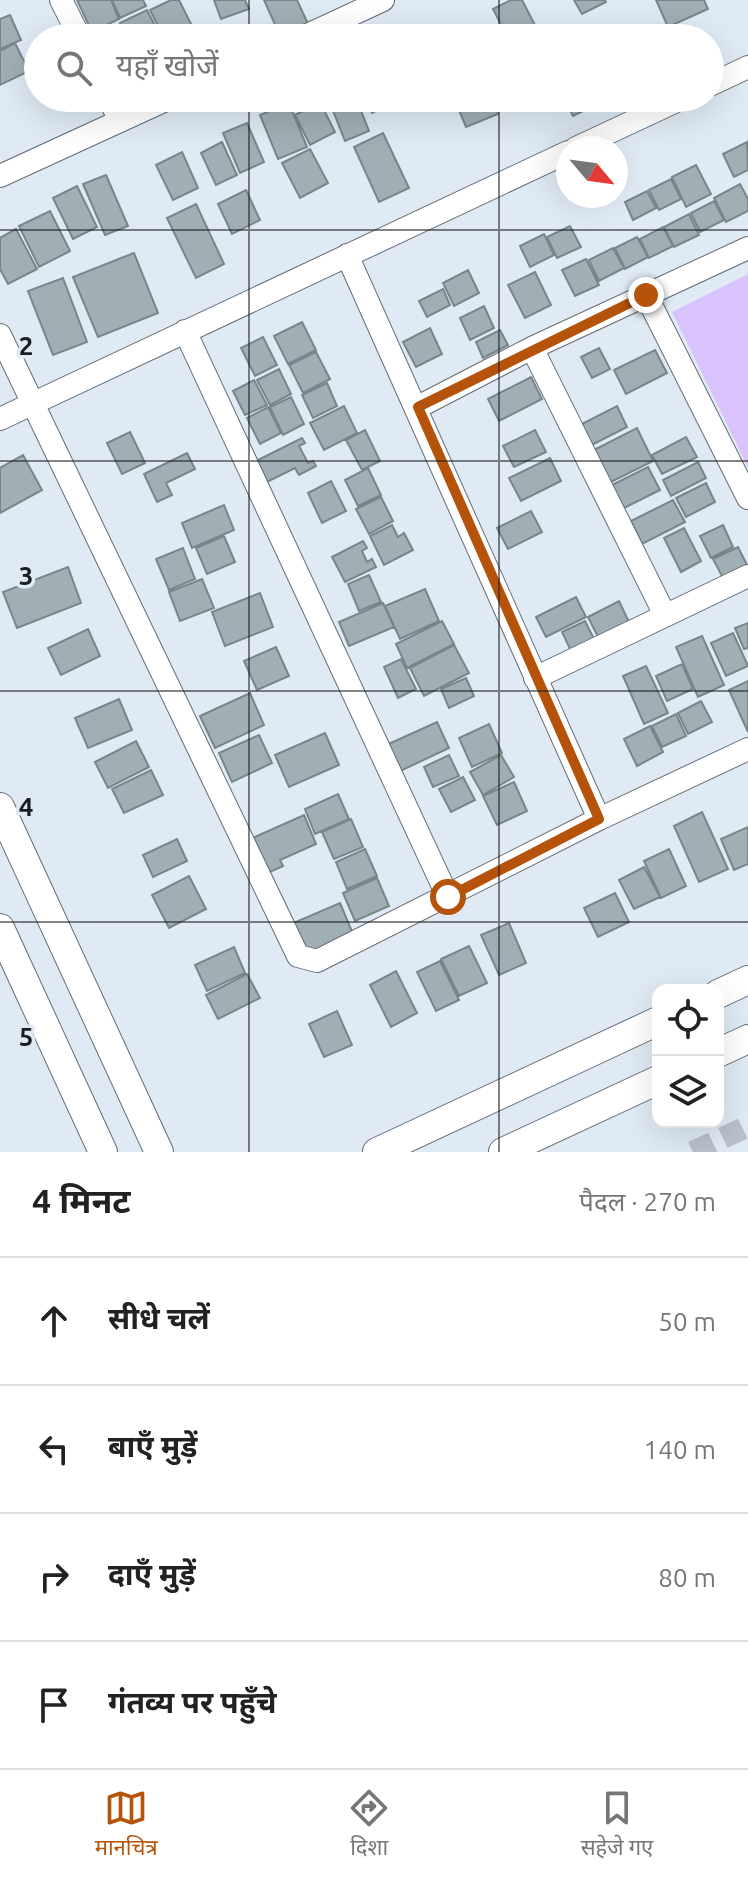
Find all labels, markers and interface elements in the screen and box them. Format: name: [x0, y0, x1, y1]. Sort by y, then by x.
search box: [24, 24, 724, 112]
icon: search: [52, 46, 96, 90]
text: यहाँ खोजें: [116, 48, 219, 82]
north arrow: [556, 136, 628, 208]
route end: [628, 277, 664, 313]
text: 2: [19, 331, 33, 360]
text: 3: [19, 561, 33, 590]
text: 4: [19, 792, 33, 821]
route start: [430, 879, 466, 915]
map controls: [652, 984, 724, 1128]
button: locate: [652, 984, 724, 1056]
text: 5: [19, 1022, 33, 1051]
button: layers: [652, 1056, 724, 1128]
text: 4 मिनट: [32, 1181, 131, 1219]
text: पैदल · 270 m: [579, 1187, 716, 1216]
icon: ahead: [32, 1299, 76, 1343]
text: सीधे चलें: [108, 1301, 210, 1335]
text: 50 m: [658, 1307, 716, 1336]
icon: left: [32, 1427, 76, 1471]
text: बाएँ मुड़ें: [108, 1429, 197, 1463]
text: 140 m: [644, 1435, 716, 1464]
icon: right: [32, 1555, 76, 1599]
text: दाएँ मुड़ें: [108, 1557, 196, 1591]
text: 80 m: [658, 1563, 716, 1592]
icon: arrive: [32, 1683, 76, 1727]
text: गंतव्य पर पहुँचे: [108, 1685, 276, 1719]
tab: मानचित्र: [95, 1786, 158, 1864]
tab: दिशा: [347, 1786, 391, 1864]
tab: सहेजे गए: [581, 1786, 653, 1864]

